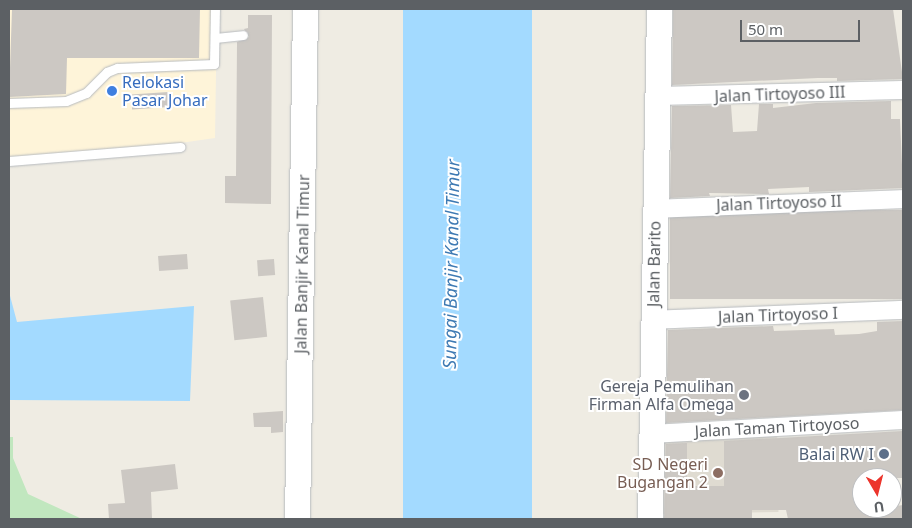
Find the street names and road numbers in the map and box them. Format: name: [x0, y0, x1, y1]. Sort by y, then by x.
street label: Jalan Tirtoyoso III: [714, 82, 846, 106]
street label: Jalan Banjir Kanal Timur: [291, 174, 313, 354]
street label: Jalan Tirtoyoso II: [716, 191, 842, 215]
street label: Jalan Barito: [644, 221, 664, 307]
street label: Jalan Tirtoyoso I: [718, 303, 838, 327]
street label: Jalan Taman Tirtoyoso: [694, 413, 860, 441]

